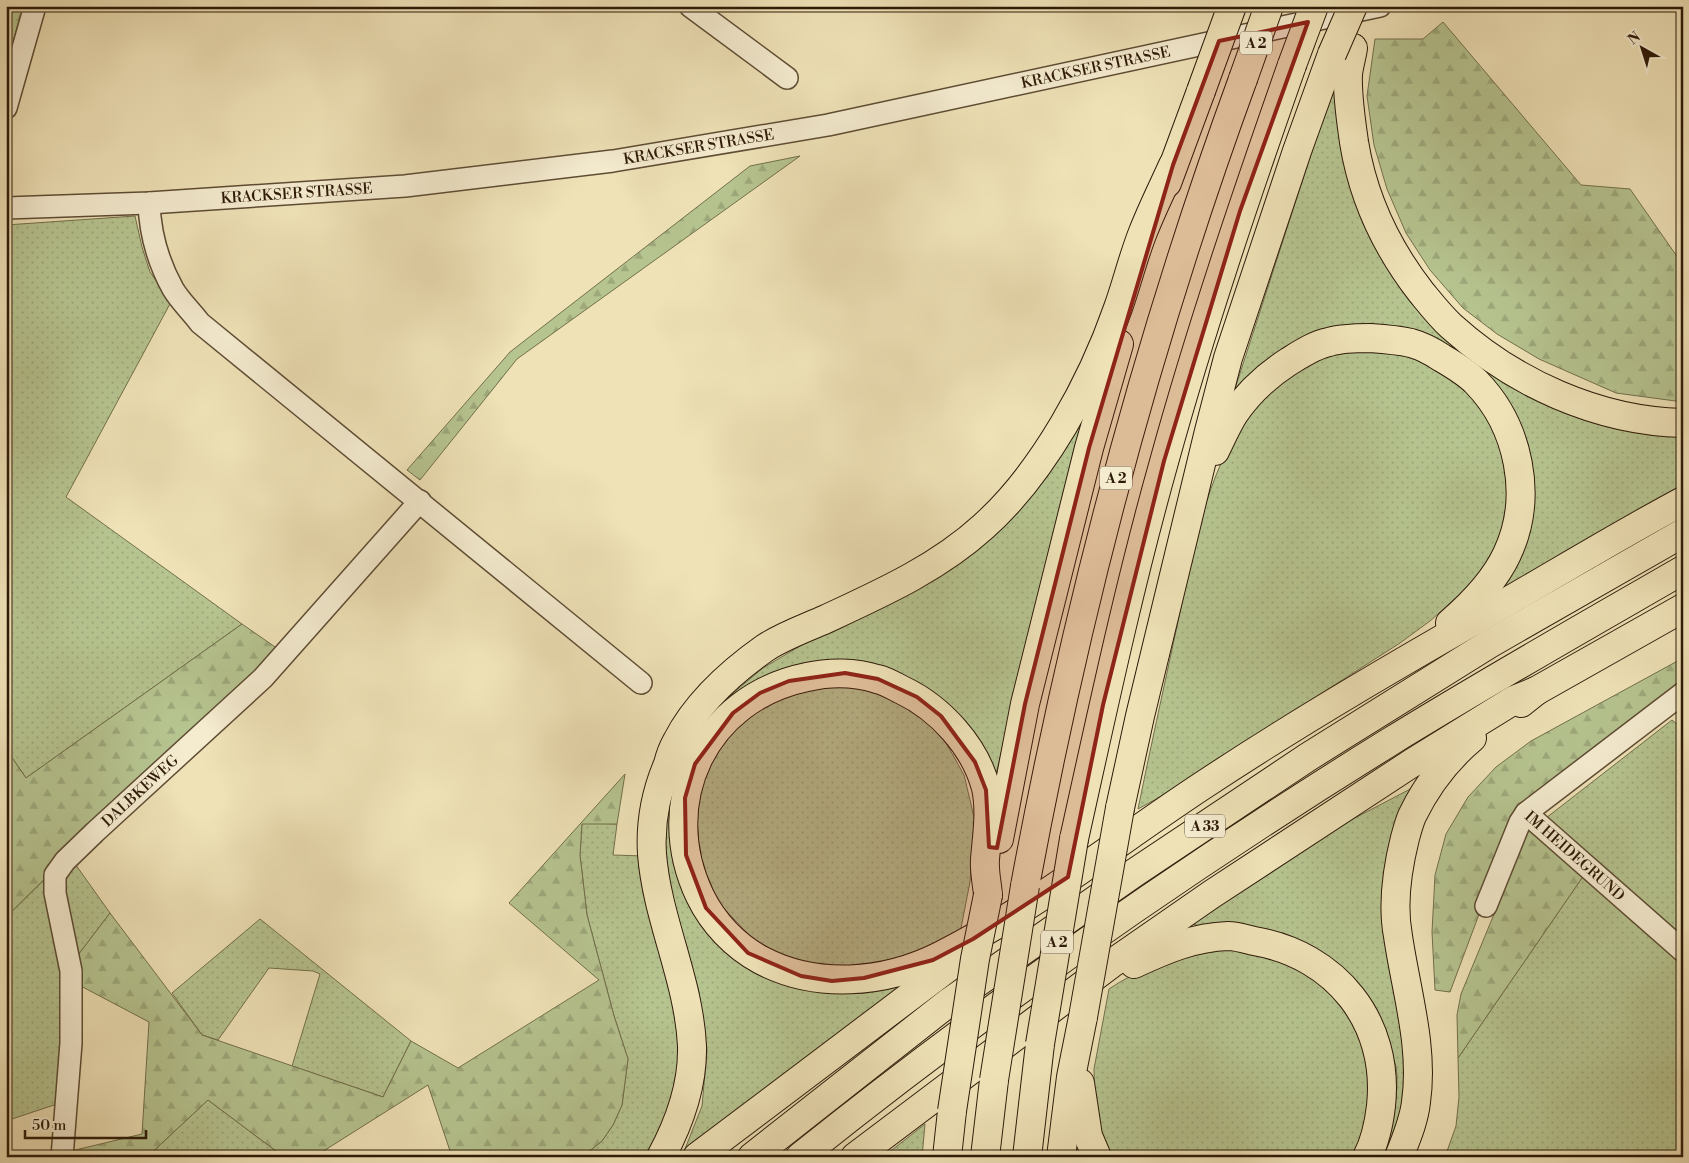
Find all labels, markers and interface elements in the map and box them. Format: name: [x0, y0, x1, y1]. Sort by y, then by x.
north arrow: [1616, 22, 1666, 72]
text: N: [1624, 28, 1644, 49]
road number: A 2: [1240, 32, 1272, 54]
street label: KRACKSER STRASSE: [1019, 42, 1172, 93]
street label: KRACKSER STRASSE: [622, 125, 775, 169]
street label: KRACKSER STRASSE: [220, 179, 373, 208]
road number: A 2: [1100, 466, 1132, 489]
street label: DALBKEWEG: [98, 751, 183, 831]
street label: IM HEIDEGRUND: [1520, 807, 1629, 905]
road number: A 33: [1185, 814, 1225, 838]
road number: A 2: [1041, 930, 1073, 954]
scale bar: [25, 1108, 146, 1140]
text: 50 m: [32, 1116, 66, 1135]

